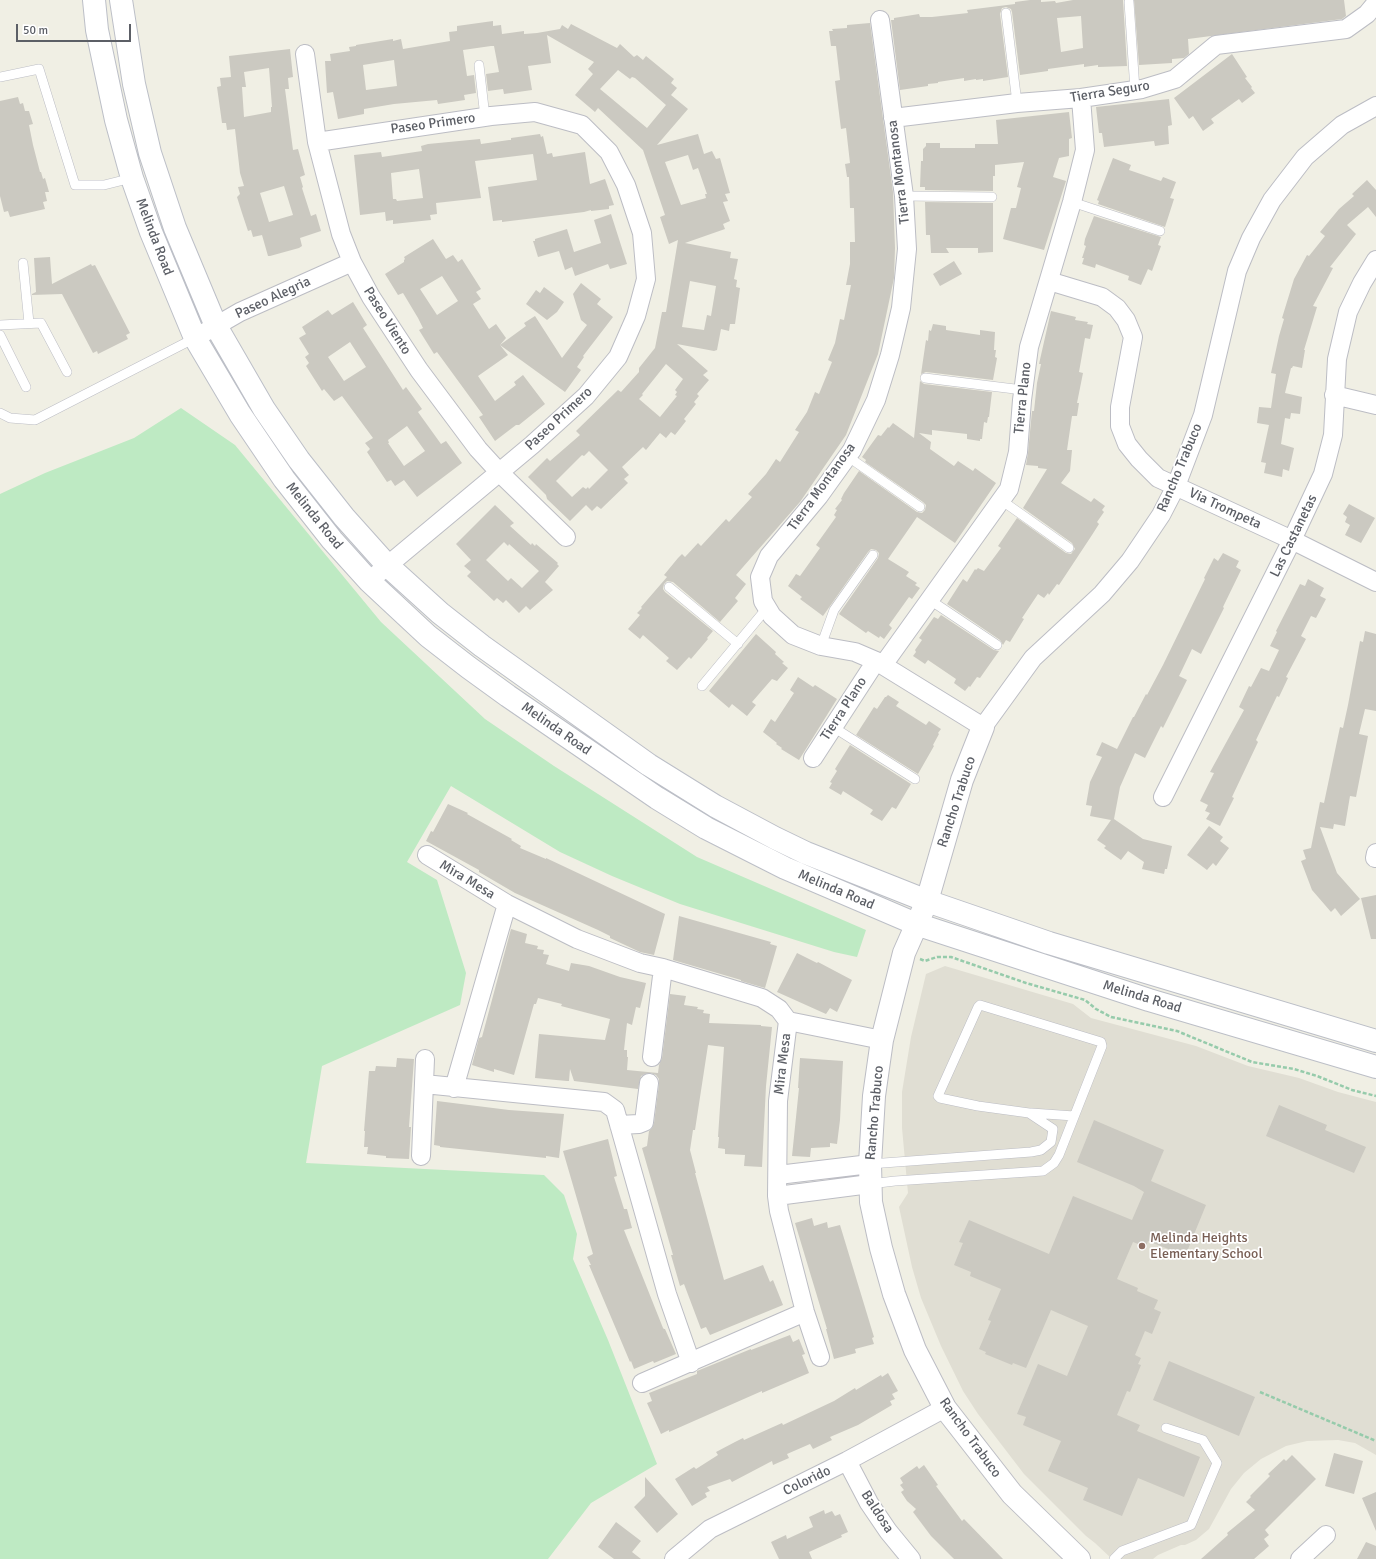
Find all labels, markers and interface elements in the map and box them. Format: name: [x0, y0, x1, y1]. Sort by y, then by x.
scale bar: [18, 16, 133, 42]
text: 50 m: [23, 23, 48, 38]
street label: Tierra Seguro: [1069, 77, 1151, 107]
street label: Paseo Primero: [390, 110, 476, 138]
street label: Tierra Montanosa: [884, 119, 914, 225]
street label: Melinda Road: [132, 196, 176, 278]
street label: Paseo Alegria: [233, 273, 313, 323]
street label: Paseo Viento: [360, 284, 414, 358]
street label: Tierra Plano: [1011, 361, 1035, 435]
street label: Paseo Primero: [522, 384, 596, 454]
street label: Rancho Trabuco: [1154, 421, 1206, 515]
street label: Tierra Montanosa: [785, 440, 859, 534]
street label: Melinda Road: [282, 479, 346, 553]
street label: Via Trompeta: [1186, 485, 1264, 533]
street label: Las Castanetas: [1267, 492, 1321, 580]
street label: Tierra Plano: [817, 674, 871, 744]
street label: Melinda Road: [518, 699, 594, 759]
street label: Rancho Trabuco: [934, 754, 980, 850]
street label: Mira Mesa: [436, 857, 498, 903]
street label: Melinda Road: [795, 866, 877, 914]
street label: Melinda Road: [1101, 977, 1183, 1017]
street label: Mira Mesa: [771, 1032, 795, 1096]
street label: Rancho Trabuco: [863, 1065, 887, 1161]
place label: Melinda Heights Elementary School: [1150, 1230, 1263, 1262]
marker: Melinda Heights Elementary School: [1137, 1241, 1147, 1251]
street label: Rancho Trabuco: [935, 1395, 1005, 1481]
street label: Colorido: [781, 1462, 833, 1500]
street label: Baldosa: [857, 1487, 897, 1537]

